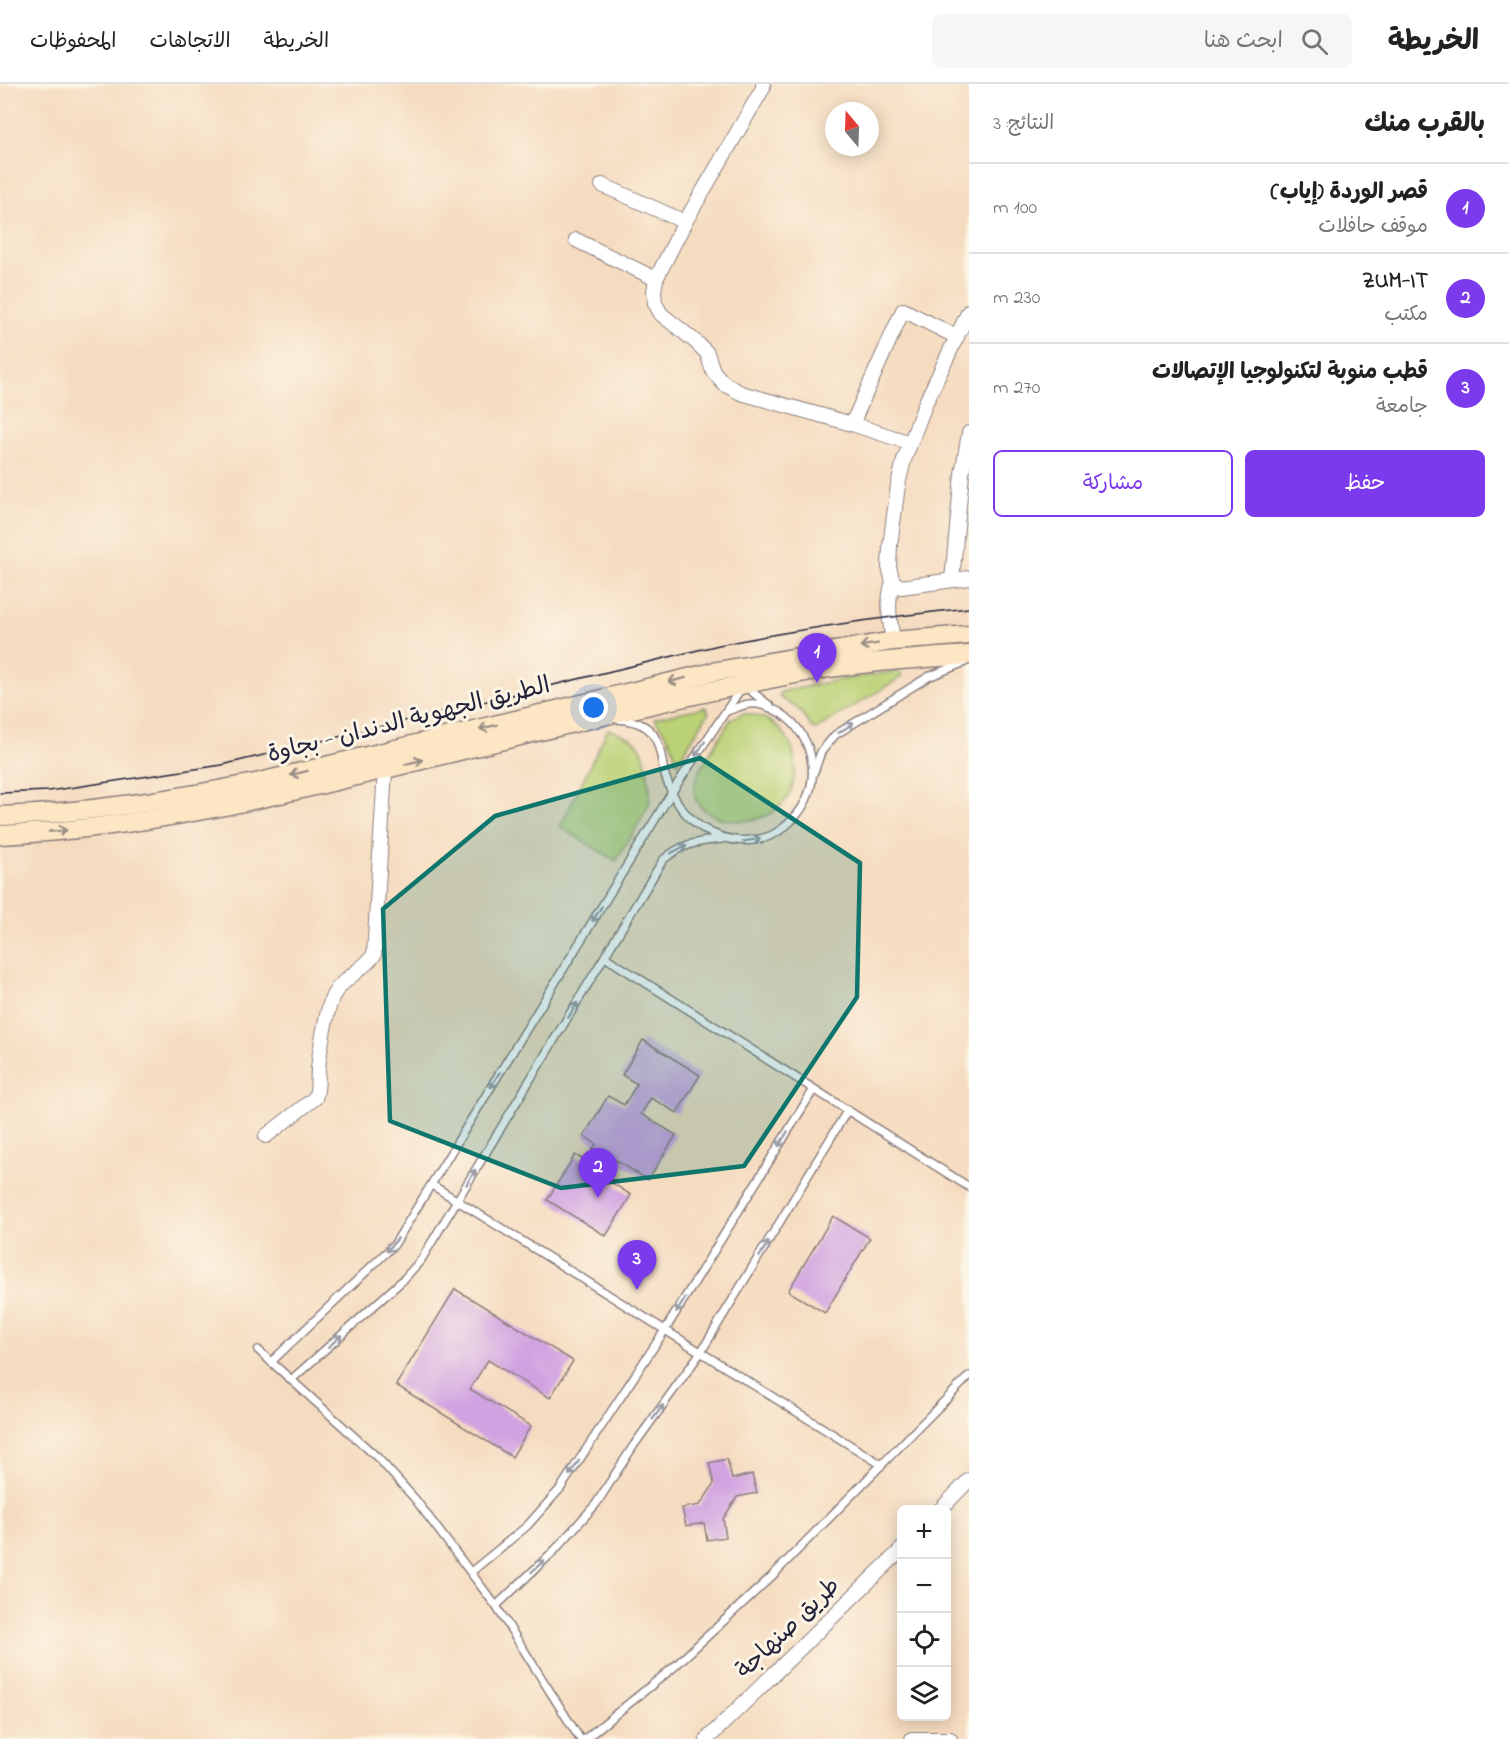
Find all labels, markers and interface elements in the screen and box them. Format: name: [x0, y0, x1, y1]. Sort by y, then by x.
search box: [932, 14, 1352, 68]
text: الخريطة: [1388, 22, 1479, 63]
icon: search: [1298, 25, 1331, 58]
text: ابحث هنا: [1204, 26, 1283, 58]
text: المحفوظات: [30, 27, 116, 57]
text: الاتجاهات: [149, 27, 231, 57]
text: الخريطة: [264, 27, 329, 57]
north arrow: [825, 102, 879, 156]
text: بالقرب منك: [1364, 106, 1485, 144]
text: النتائج: 3: [993, 110, 1054, 139]
text: قصر الوردة (إياب): [1270, 177, 1428, 209]
text: 100 m: [993, 194, 1037, 223]
text: 1: [1462, 194, 1469, 223]
text: موقف حافلات: [1318, 213, 1428, 242]
text: ZUM-IT: [1362, 266, 1428, 298]
text: 230 m: [993, 284, 1040, 313]
text: 2: [1461, 284, 1470, 313]
text: مكتب: [1384, 301, 1428, 330]
text: قطب منوبة لتكنولوجيا الإتصالات: [1152, 357, 1428, 389]
text: 270 m: [993, 374, 1040, 403]
text: 3: [1461, 374, 1470, 403]
text: جامعة: [1376, 393, 1428, 422]
button: مشاركة: [993, 450, 1233, 517]
button: حفظ: [1245, 450, 1485, 517]
pin: 1: [798, 634, 836, 683]
one-way arrow: [860, 639, 879, 650]
street label: الطريق الجهوية الدندان - بجاوة: [264, 669, 554, 773]
one-way arrow: [668, 675, 687, 687]
your location: [579, 693, 608, 722]
one-way arrow: [479, 721, 498, 733]
one-way arrow: [837, 722, 854, 734]
one-way arrow: [694, 740, 707, 757]
one-way arrow: [404, 756, 423, 768]
one-way arrow: [289, 767, 308, 779]
one-way arrow: [48, 825, 68, 836]
one-way arrow: [742, 834, 762, 845]
one-way arrow: [670, 843, 687, 855]
one-way arrow: [590, 905, 602, 922]
one-way arrow: [567, 1002, 579, 1019]
one-way arrow: [489, 1071, 501, 1088]
one-way arrow: [777, 1130, 789, 1147]
pin: 2: [578, 1148, 618, 1198]
one-way arrow: [466, 1169, 478, 1186]
one-way arrow: [385, 1237, 399, 1252]
pin: 3: [618, 1240, 656, 1290]
one-way arrow: [758, 1241, 770, 1258]
one-way arrow: [674, 1296, 686, 1313]
one-way arrow: [327, 1334, 342, 1348]
one-way arrow: [651, 1405, 664, 1421]
one-way arrow: [568, 1460, 581, 1477]
map controls: [897, 1505, 951, 1721]
button: +: [897, 1505, 951, 1559]
one-way arrow: [531, 1558, 546, 1573]
button: −: [897, 1559, 951, 1613]
street label: طريق صنهاجة: [729, 1570, 849, 1688]
button: locate: [897, 1613, 951, 1667]
button: layers: [897, 1667, 951, 1721]

